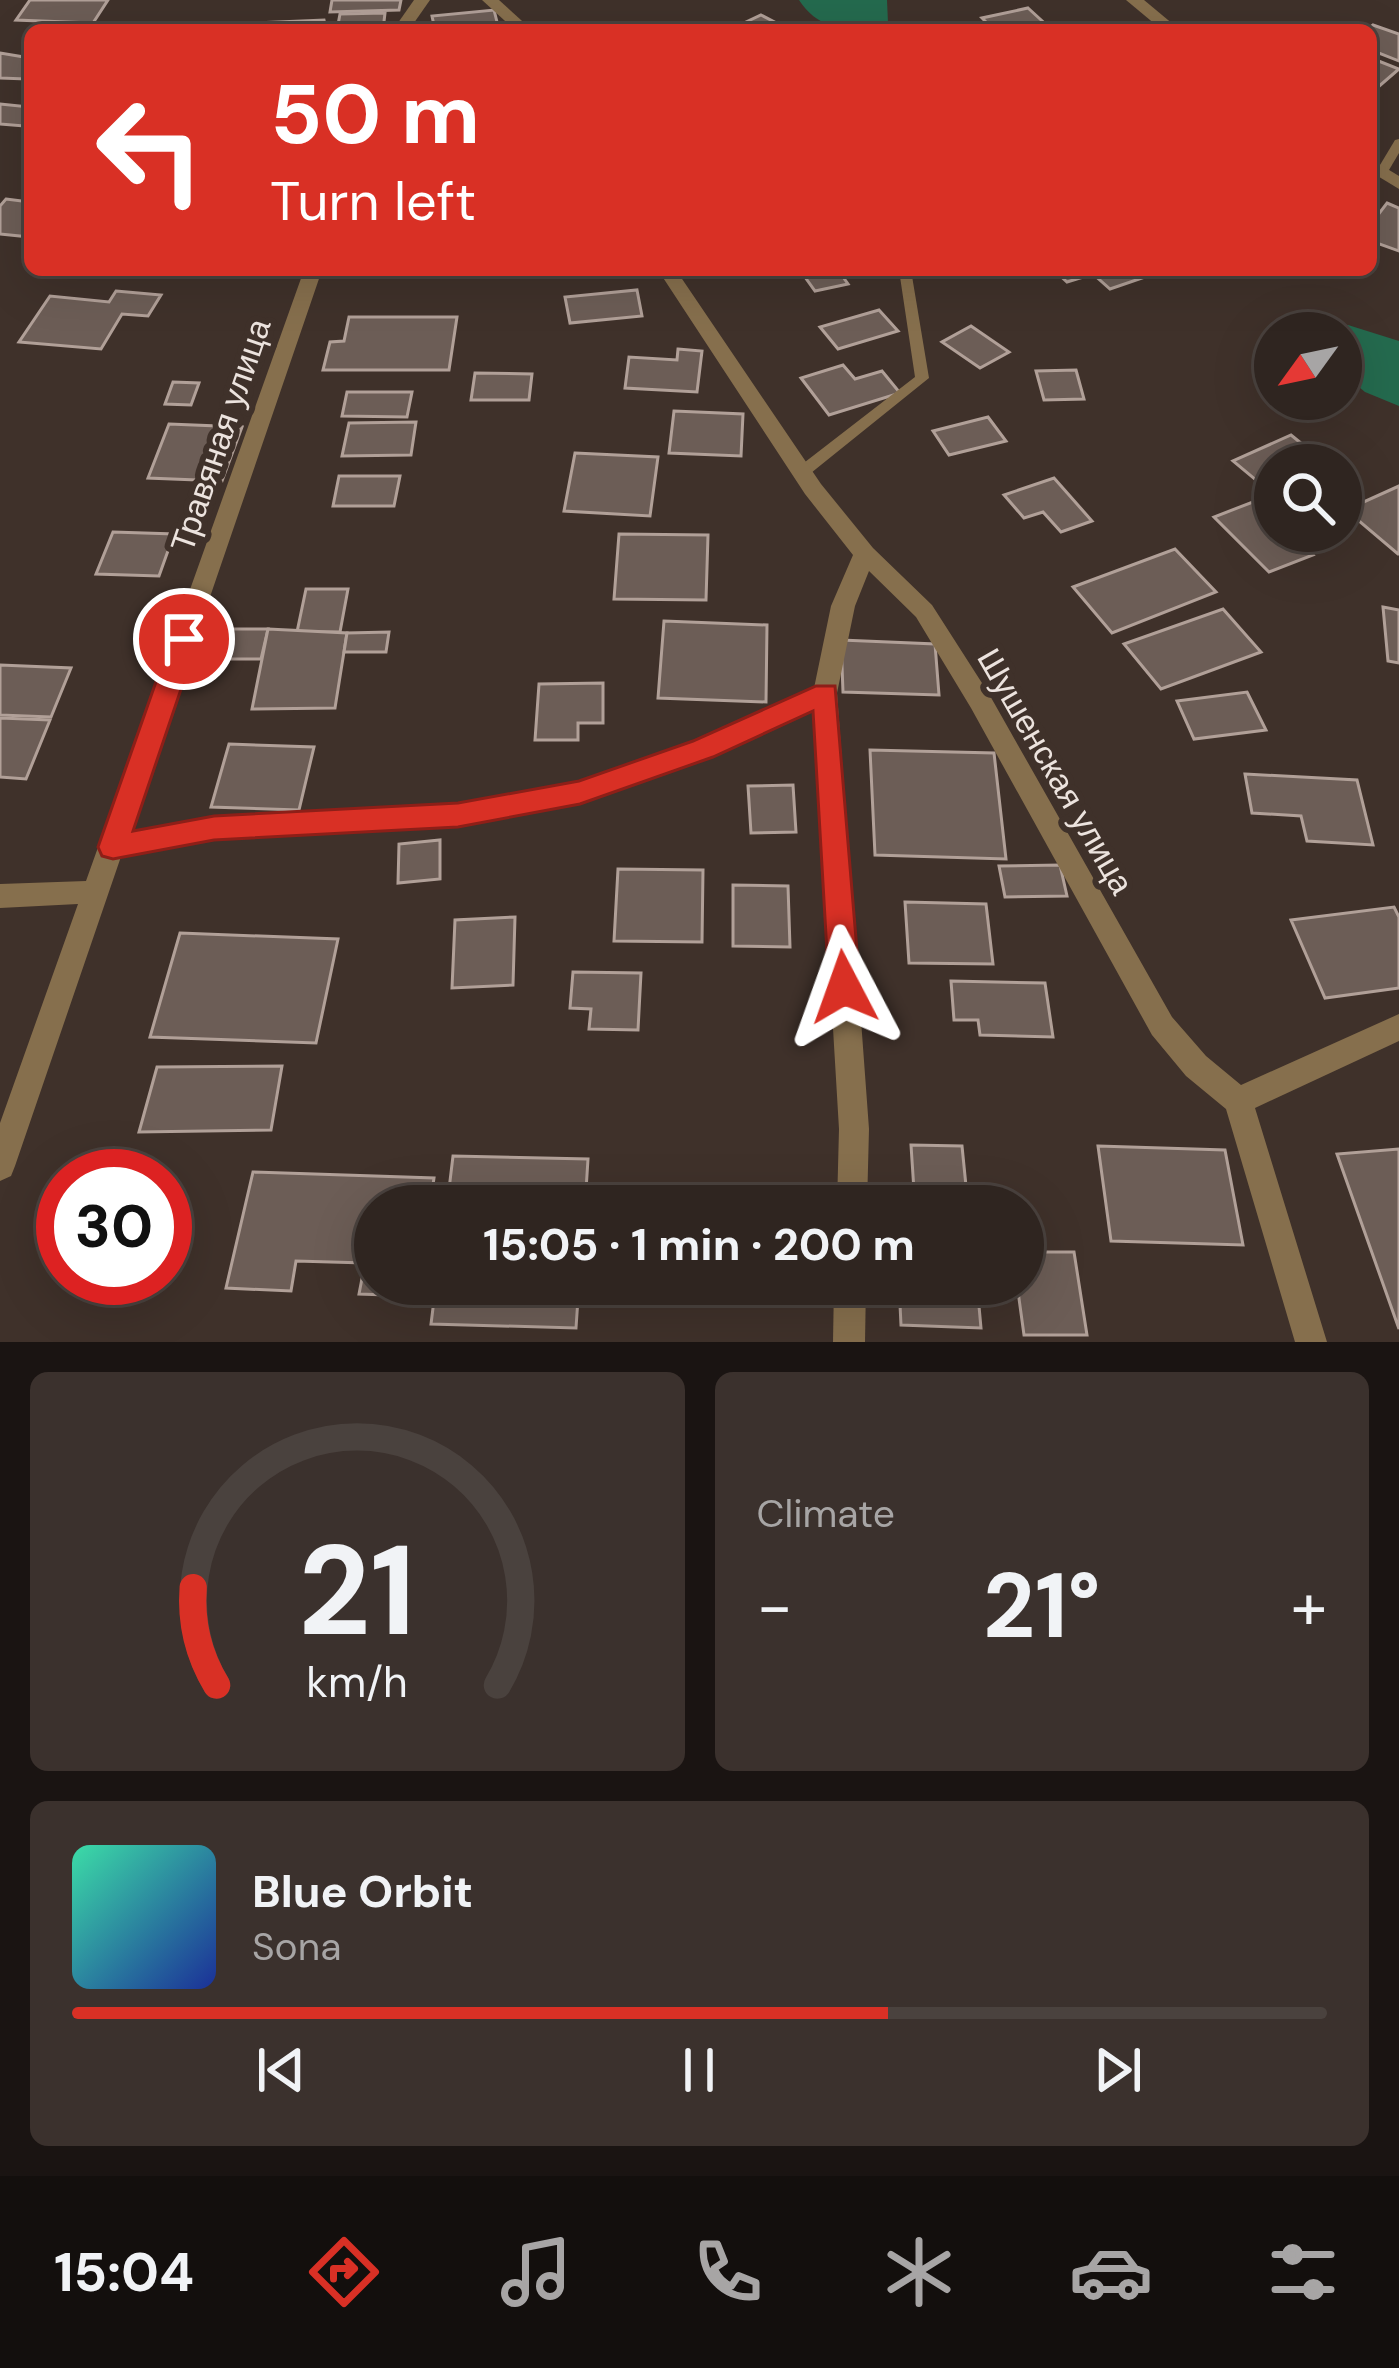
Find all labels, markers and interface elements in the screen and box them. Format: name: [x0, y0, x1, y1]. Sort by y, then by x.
text: 50 m: [270, 60, 480, 169]
icon: left: [72, 72, 228, 228]
text: Turn left: [270, 166, 476, 237]
street label: Травяная улица: [160, 312, 281, 558]
north arrow: [1254, 312, 1362, 420]
map controls: [1254, 312, 1362, 552]
button: search: [1254, 444, 1362, 552]
pin: [133, 588, 235, 690]
icon: arrive: [151, 606, 217, 672]
street label: Шушенская улица: [968, 640, 1144, 903]
position arrow: [781, 924, 907, 1050]
speed limit sign: 30: [36, 1149, 192, 1305]
text: 15:05 · 1 min · 200 m: [483, 1215, 915, 1274]
text: Climate: [757, 1488, 895, 1539]
text: 21: [299, 1510, 416, 1673]
text: 21°: [983, 1548, 1100, 1665]
text: −: [757, 1564, 793, 1649]
text: +: [1291, 1564, 1327, 1649]
text: km/h: [307, 1653, 408, 1709]
text: Blue Orbit: [252, 1862, 473, 1921]
text: Sona: [252, 1921, 341, 1972]
icon: previous: [248, 2037, 314, 2103]
icon: pause: [666, 2037, 732, 2103]
icon: next: [1085, 2037, 1151, 2103]
icon: directions: [302, 2230, 386, 2314]
icon: music: [494, 2230, 578, 2314]
icon: phone: [686, 2230, 770, 2314]
icon: climate: [877, 2230, 961, 2314]
icon: car: [1069, 2230, 1153, 2314]
icon: filters: [1261, 2230, 1345, 2314]
text: 15:04: [54, 2237, 194, 2308]

